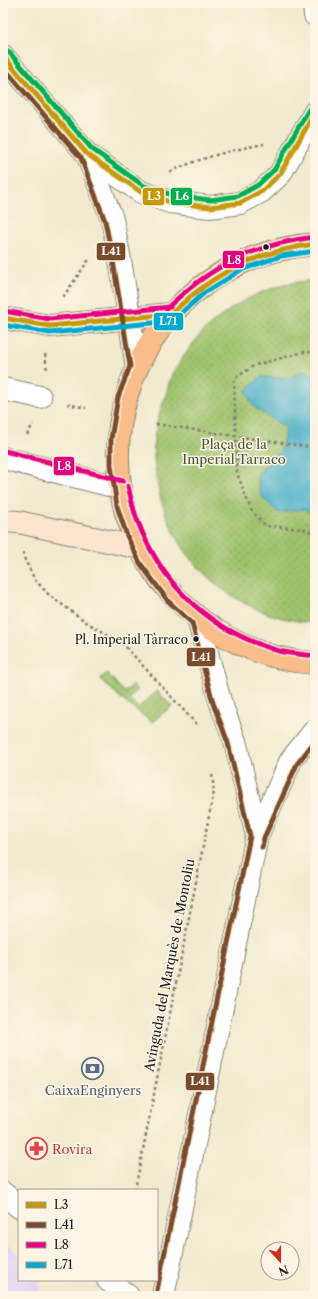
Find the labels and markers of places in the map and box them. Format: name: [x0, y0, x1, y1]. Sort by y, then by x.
unlabelled marker: [261, 242, 271, 252]
place label: Pl. Imperial Tàrraco: [75, 632, 188, 647]
marker: Pl. Imperial Tàrraco: [191, 634, 201, 644]
bank icon: CaixaEnginyers: [80, 1055, 106, 1081]
place label: CaixaEnginyers: [45, 1082, 141, 1098]
pharmacy icon: Rovira: [23, 1136, 49, 1162]
place label: Rovira: [52, 1141, 92, 1157]

